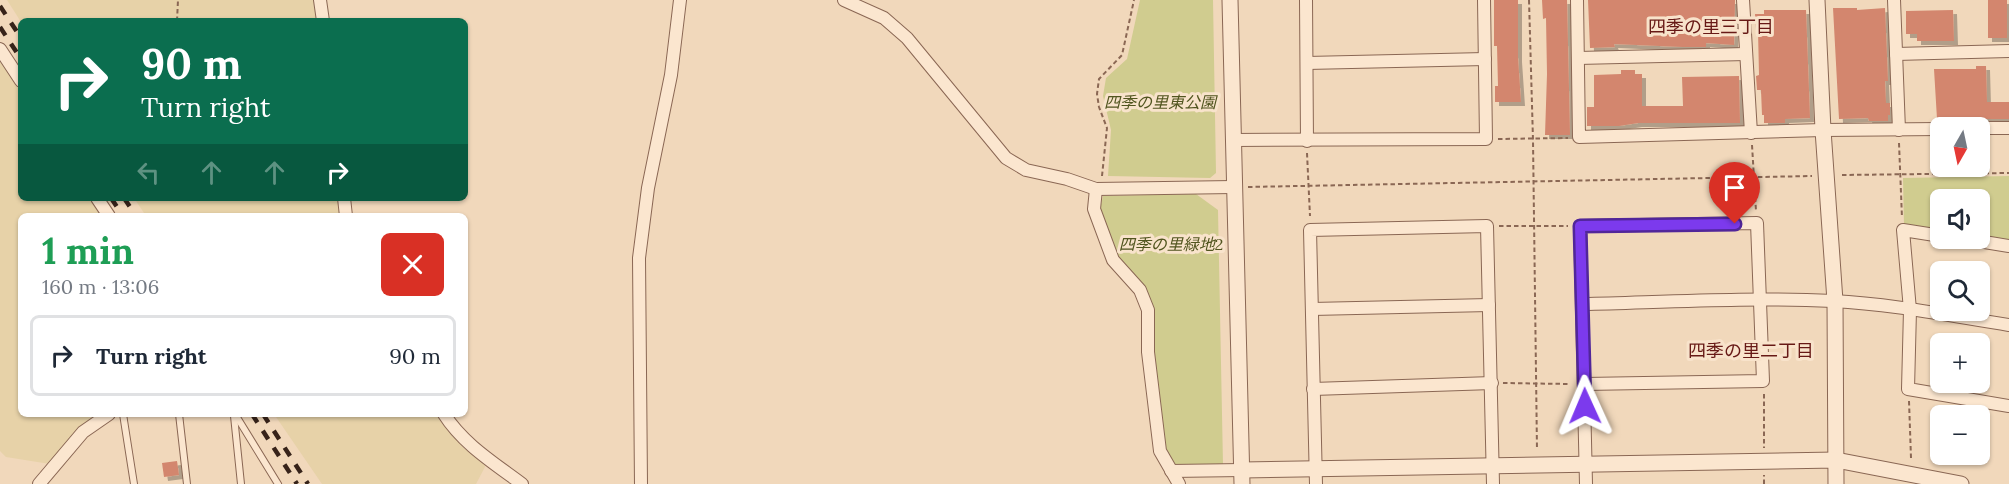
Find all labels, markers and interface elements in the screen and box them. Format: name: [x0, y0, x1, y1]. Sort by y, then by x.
district label: 四季の里三丁目: [1648, 15, 1774, 38]
text: 90 m: [141, 37, 242, 91]
icon: right: [42, 42, 120, 120]
text: Turn right: [141, 90, 270, 124]
park label: 四季の里東公園: [1104, 92, 1218, 112]
north arrow: [1930, 117, 1990, 177]
map controls: [1930, 117, 1990, 465]
icon: left: [132, 156, 165, 189]
icon: ahead: [195, 156, 228, 189]
icon: ahead: [258, 156, 291, 189]
icon: right: [321, 156, 354, 189]
pin: [1709, 162, 1760, 224]
icon: arrive: [1718, 171, 1751, 204]
button: sound: [1930, 189, 1990, 249]
text: 1 min: [42, 228, 134, 274]
button: close: [381, 233, 444, 296]
park label: 四季の里緑地2: [1119, 234, 1223, 254]
button: search: [1930, 261, 1990, 321]
text: 160 m · 13:06: [42, 274, 159, 299]
button: +: [1930, 333, 1990, 393]
icon: right: [45, 339, 78, 372]
district label: 四季の里二丁目: [1688, 339, 1814, 362]
text: Turn right: [96, 342, 207, 370]
text: 90 m: [389, 342, 441, 370]
position arrow: [1553, 374, 1617, 438]
button: −: [1930, 405, 1990, 465]

